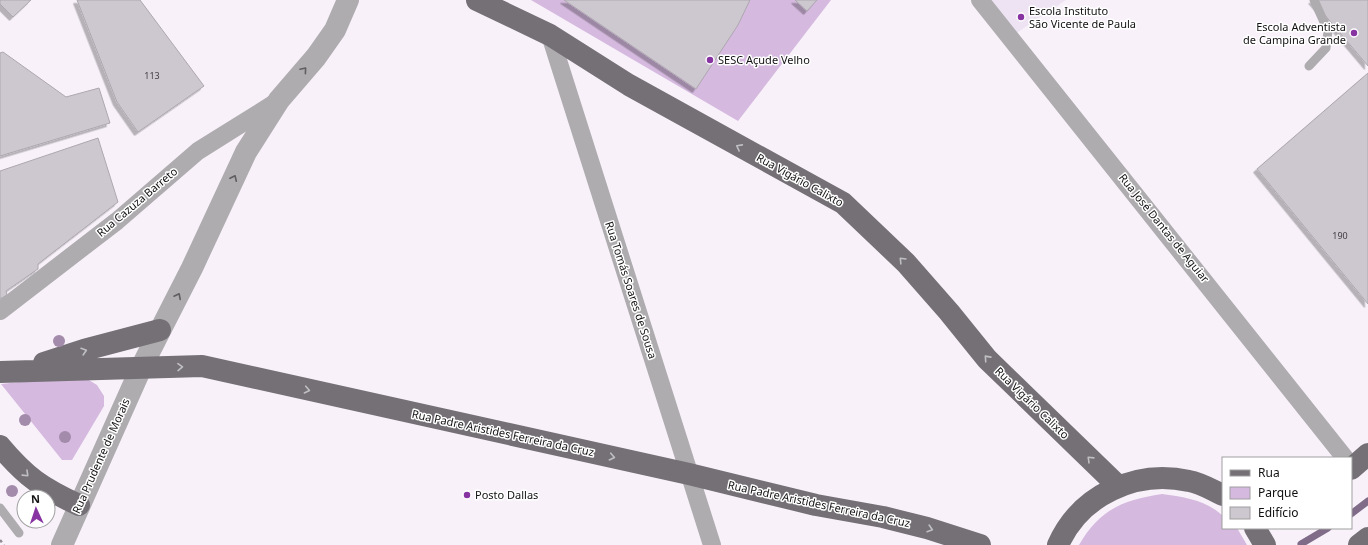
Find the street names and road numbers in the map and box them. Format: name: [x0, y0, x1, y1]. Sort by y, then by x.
street label: Rua Vigário Calixto: [754, 149, 847, 210]
street label: Rua Cazuza Barreto: [93, 163, 180, 240]
street label: Rua José Dantas de Aguiar: [1116, 170, 1213, 286]
street label: Rua Tomás Soares de Sousa: [602, 219, 661, 360]
street label: Rua Vigário Calixto: [992, 363, 1073, 442]
street label: Rua Prudente de Morais: [68, 396, 133, 516]
street label: Rua Padre Aristides Ferreira da Cruz: [411, 406, 595, 459]
street label: Rua Padre Aristides Ferreira da Cruz: [727, 477, 911, 530]

